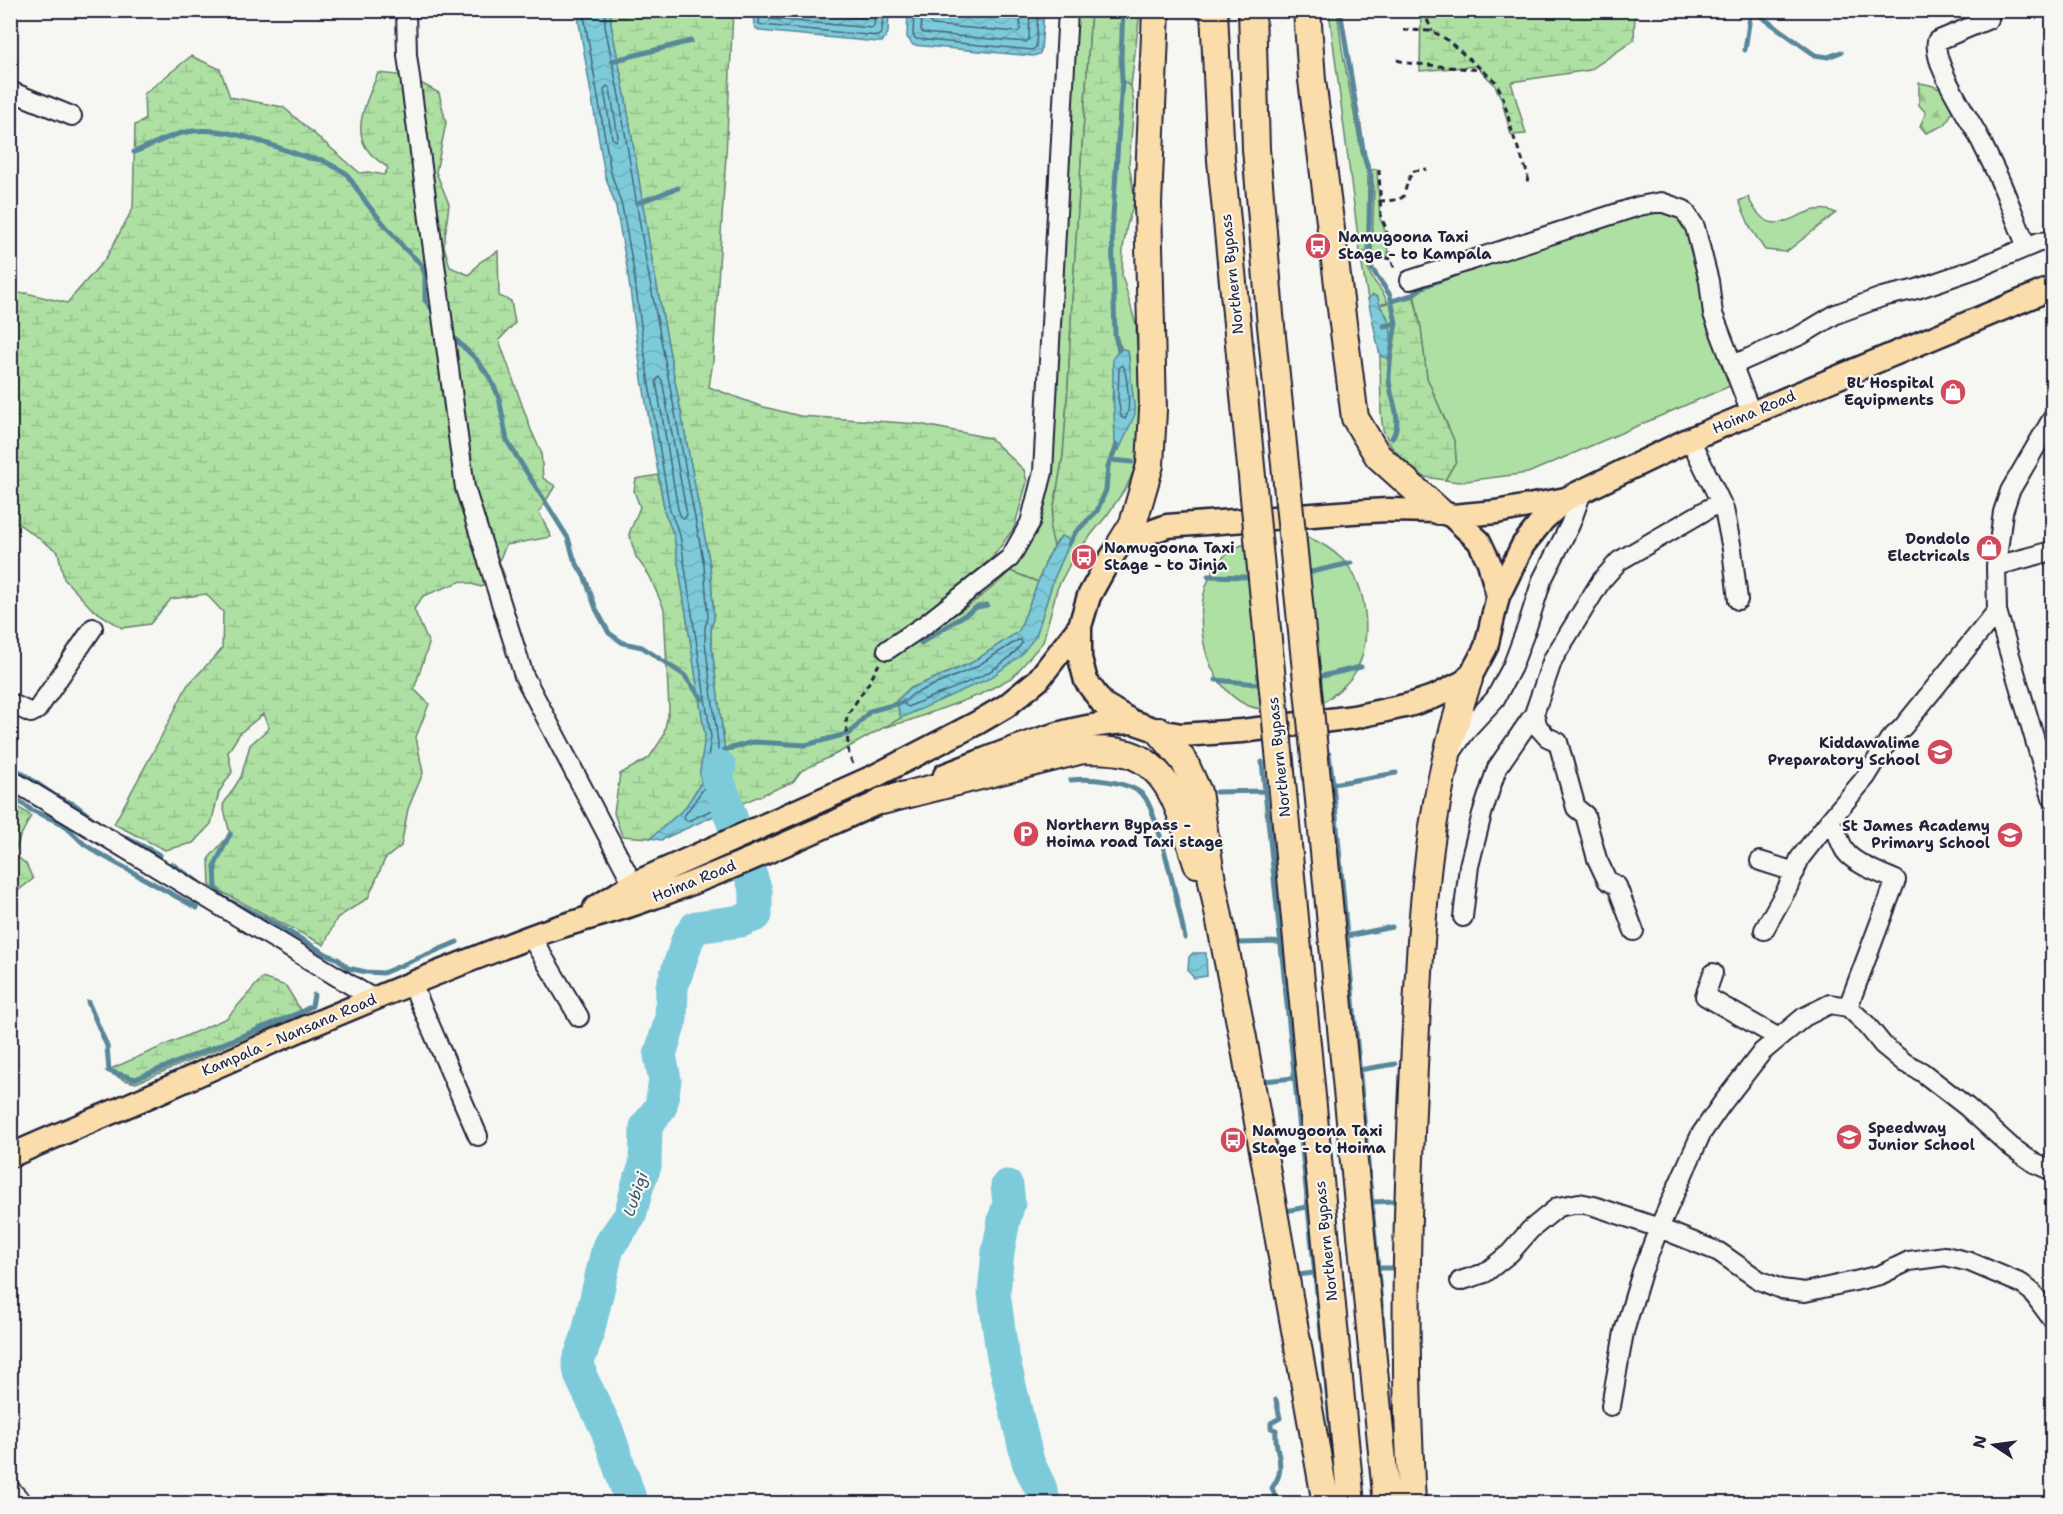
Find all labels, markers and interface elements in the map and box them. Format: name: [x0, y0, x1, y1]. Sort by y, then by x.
street label: Northern Bypass: [1216, 213, 1248, 335]
place label: Namugoona Taxi Stage - to Kampala: [1338, 227, 1492, 264]
bus stop icon: Namugoona Taxi Stage - to Kampala: [1303, 231, 1333, 261]
place label: BL Hospital Equipments: [1844, 373, 1934, 410]
shop icon: BL Hospital Equipments: [1938, 377, 1968, 407]
street label: Hoima Road: [1709, 385, 1799, 439]
place label: Dondolo Electricals: [1887, 529, 1970, 566]
shop icon: Dondolo Electricals: [1974, 533, 2004, 563]
place label: Namugoona Taxi Stage - to Jinja: [1104, 538, 1235, 575]
bus stop icon: Namugoona Taxi Stage - to Jinja: [1069, 542, 1099, 572]
street label: Northern Bypass: [1263, 696, 1295, 818]
place label: Kiddawalime Preparatory School: [1768, 733, 1920, 770]
school or university icon: Kiddawalime Preparatory School: [1925, 737, 1955, 767]
place label: Northern Bypass - Hoima road Taxi stage: [1046, 815, 1223, 852]
place label: St James Academy Primary School: [1842, 816, 1990, 853]
parking icon: Northern Bypass - Hoima road Taxi stage: [1011, 819, 1041, 849]
school or university icon: St James Academy Primary School: [1995, 820, 2025, 850]
street label: Hoima Road: [649, 855, 739, 907]
street label: Kampala - Nansana Road: [199, 989, 380, 1081]
place label: Speedway Junior School: [1868, 1118, 1975, 1155]
place label: Namugoona Taxi Stage - to Hoima: [1252, 1121, 1386, 1158]
school or university icon: Speedway Junior School: [1834, 1122, 1864, 1152]
bus stop icon: Namugoona Taxi Stage - to Hoima: [1218, 1125, 1248, 1155]
water label: Lubigi: [618, 1169, 653, 1219]
street label: Northern Bypass: [1310, 1180, 1342, 1302]
north arrow: [1964, 1415, 2024, 1475]
text: N: [1968, 1433, 1992, 1450]

